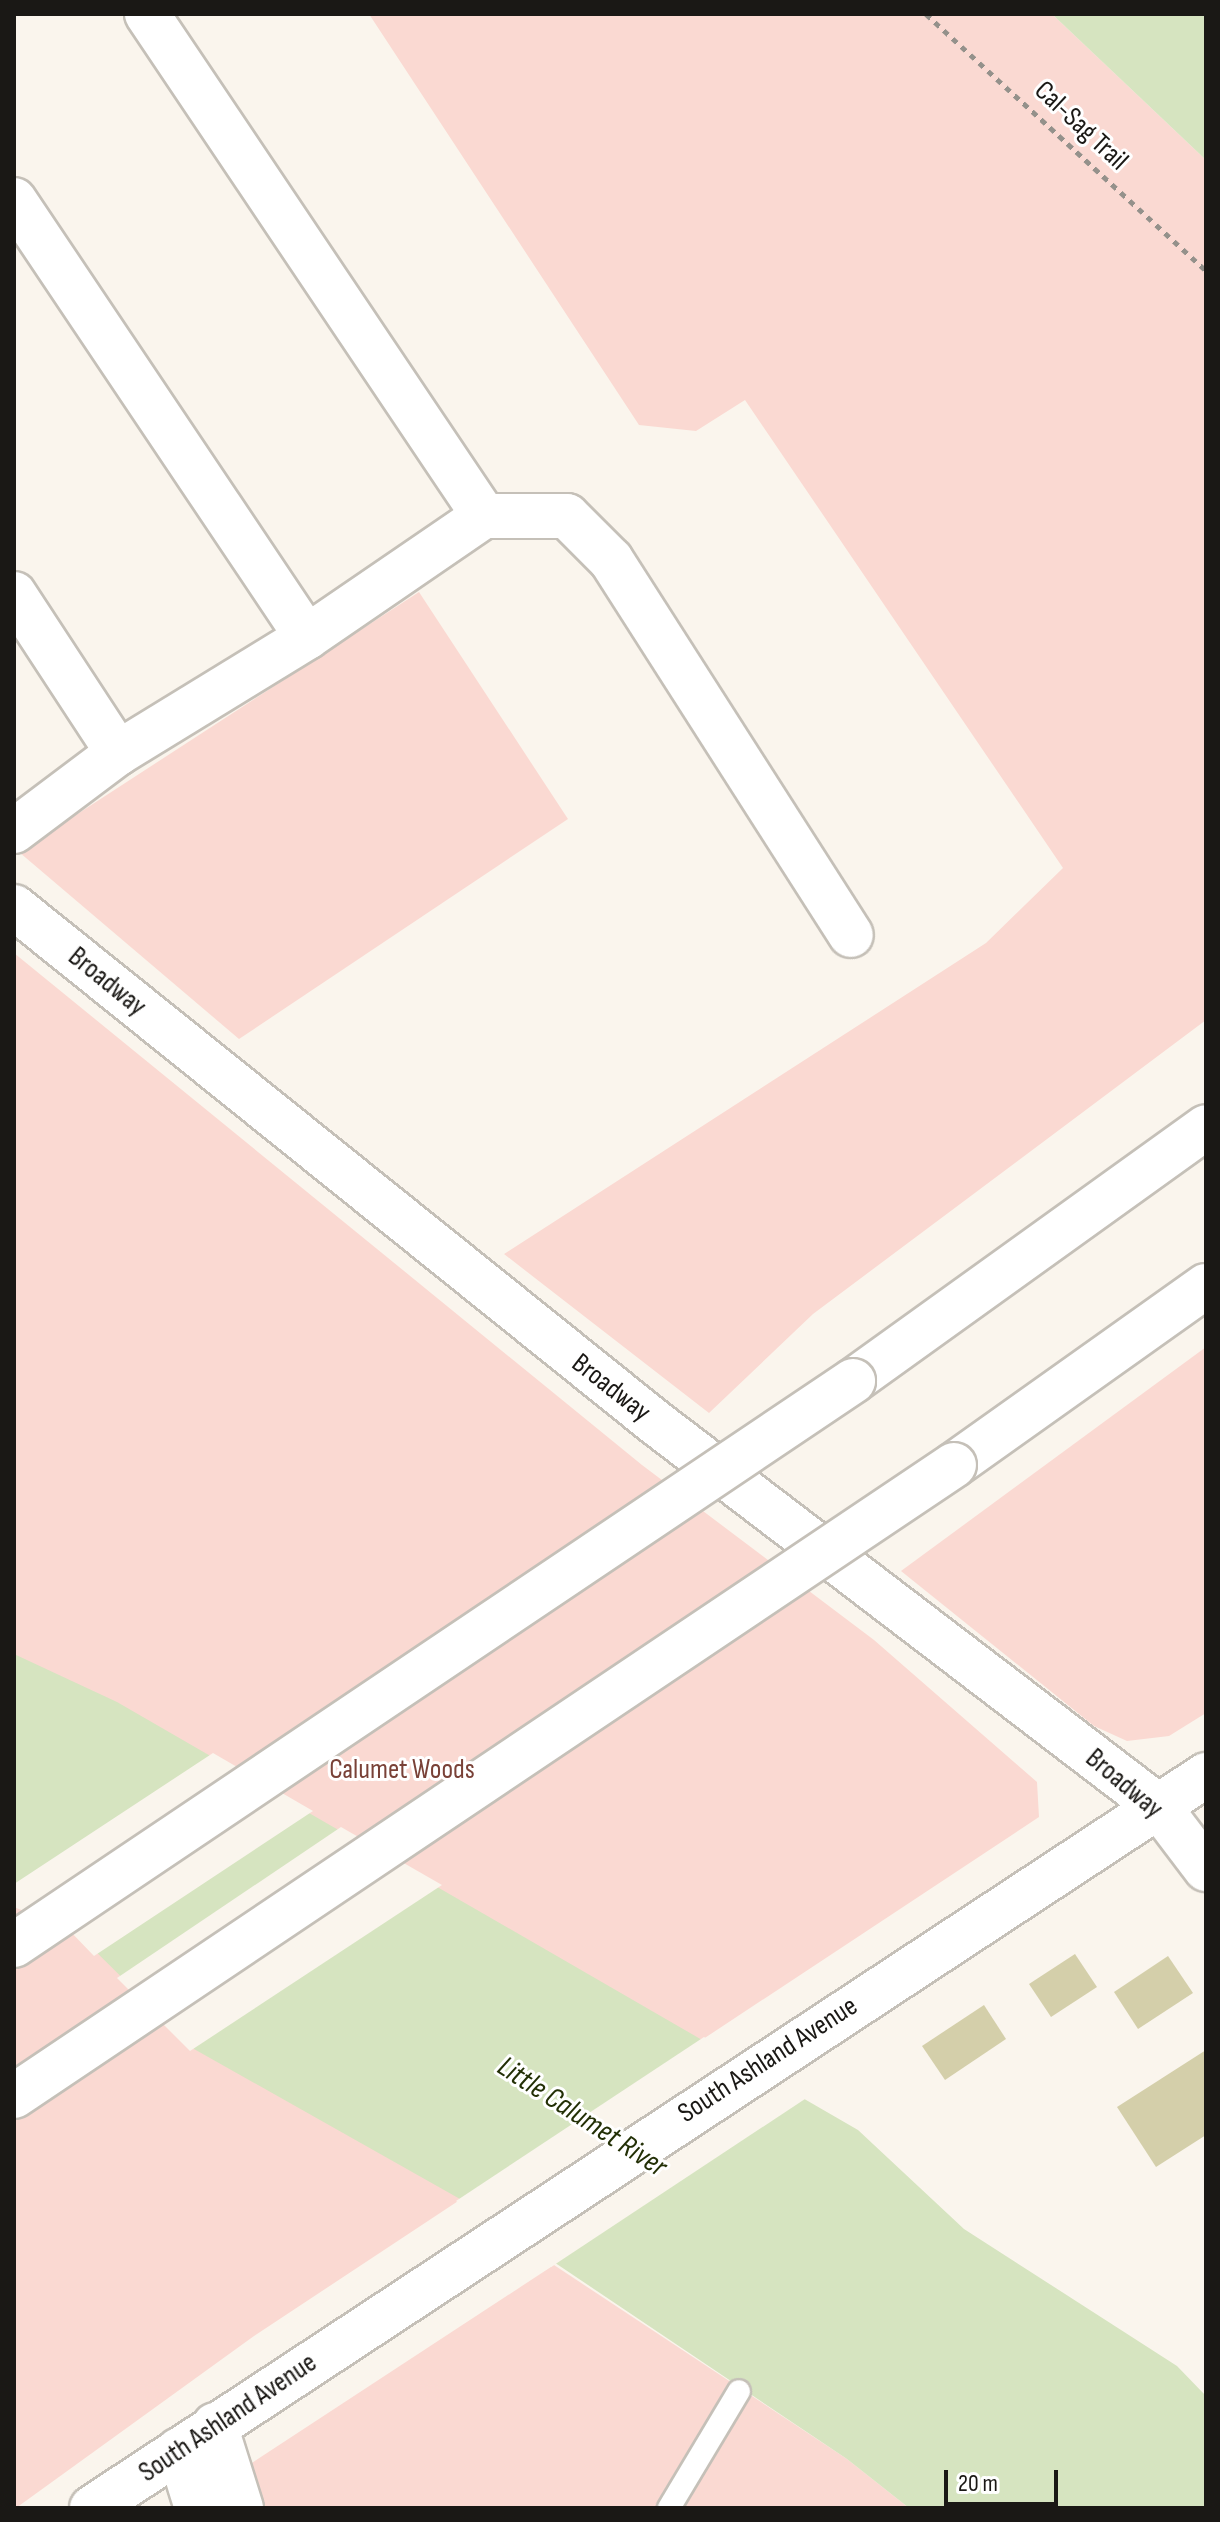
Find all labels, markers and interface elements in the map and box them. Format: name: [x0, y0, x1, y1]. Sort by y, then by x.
street label: Cal-Sag Trail: [1027, 74, 1135, 178]
street label: Broadway: [61, 940, 153, 1024]
street label: Broadway: [565, 1347, 657, 1429]
street label: Broadway: [1078, 1742, 1170, 1826]
park label: Calumet Woods: [329, 1753, 475, 1787]
street label: South Ashland Avenue: [672, 1990, 864, 2130]
water label: Little Calumet River: [491, 2049, 673, 2185]
street label: South Ashland Avenue: [133, 2346, 323, 2490]
scale bar: [948, 2454, 1062, 2504]
text: 20 m: [958, 2469, 998, 2498]

